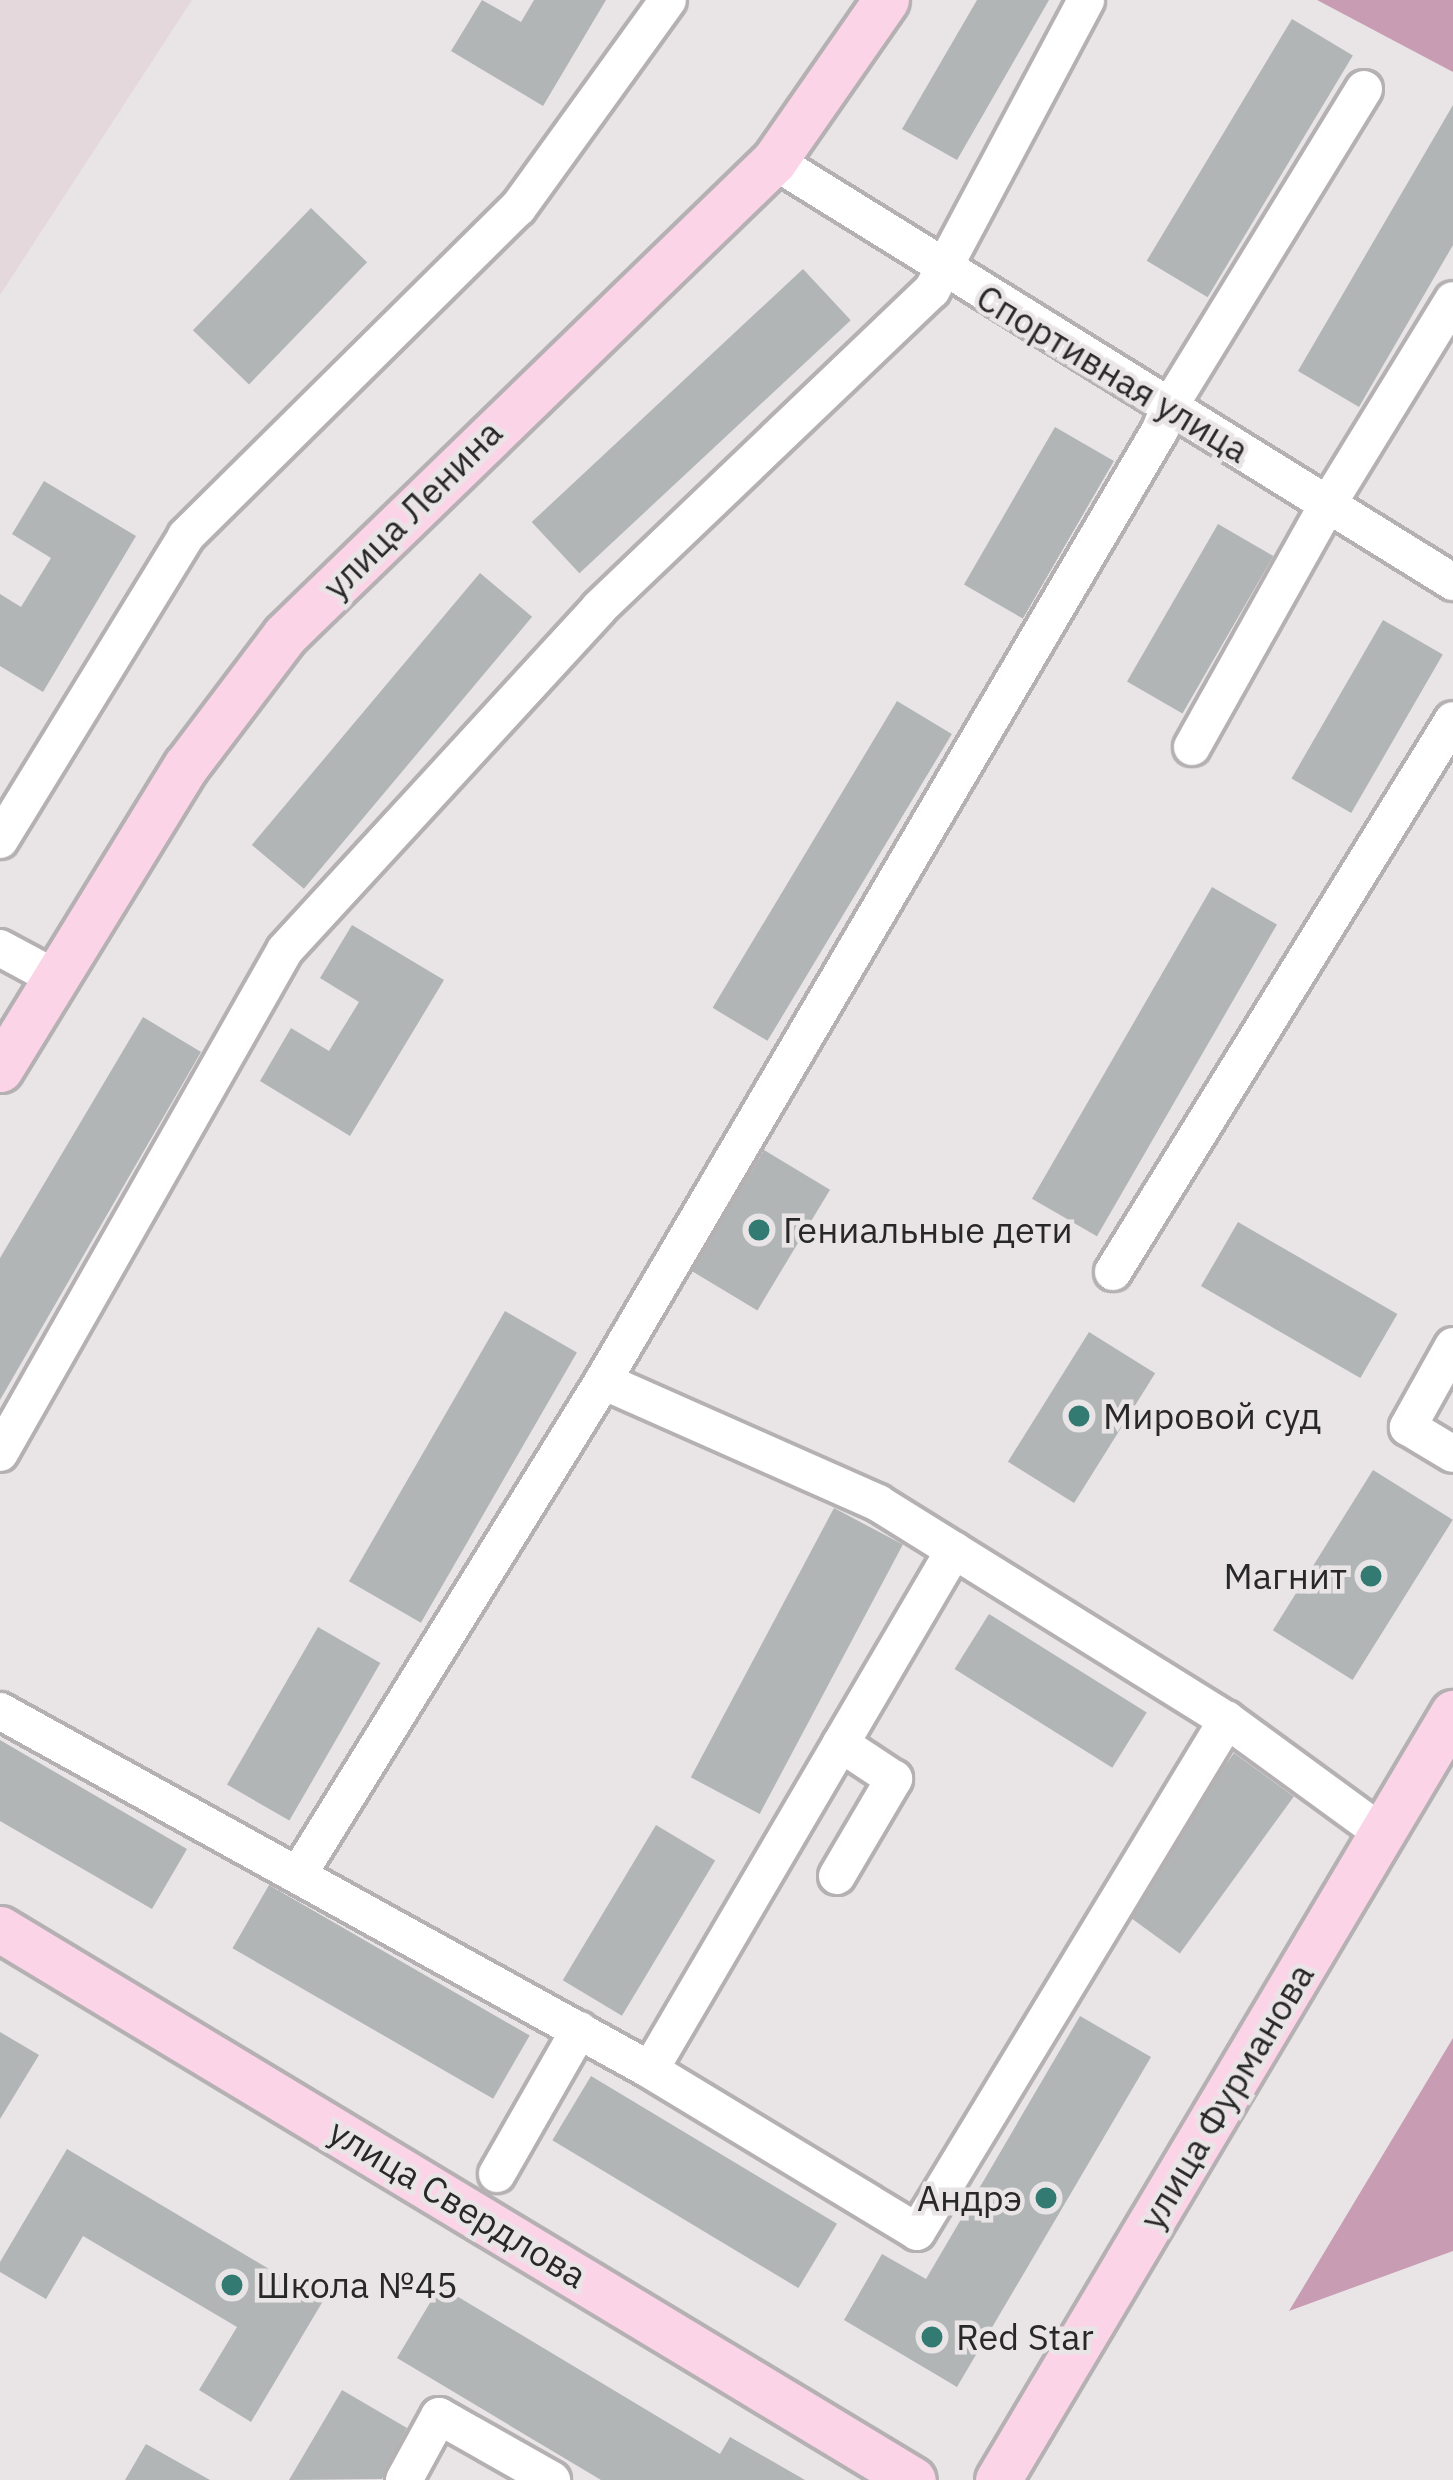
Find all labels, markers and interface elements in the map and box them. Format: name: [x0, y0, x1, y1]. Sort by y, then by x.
street label: Спортивная улица: [969, 275, 1257, 471]
street label: улица Ленина: [314, 411, 510, 607]
place label: Гениальные дети: [783, 1208, 1073, 1252]
marker: Гениальные дети: [746, 1217, 772, 1243]
place label: Мировой суд: [1103, 1394, 1321, 1438]
marker: Мировой суд: [1066, 1403, 1092, 1429]
place label: Магнит: [1224, 1554, 1347, 1598]
marker: Магнит: [1358, 1563, 1384, 1589]
street label: улица Фурманова: [1130, 1955, 1322, 2237]
street label: улица Свердлова: [321, 2109, 595, 2297]
place label: Андрэ: [917, 2176, 1022, 2220]
marker: Андрэ: [1033, 2185, 1059, 2211]
place label: Школа №45: [256, 2263, 458, 2307]
marker: Школа №45: [219, 2272, 245, 2298]
place label: Red Star: [956, 2315, 1094, 2359]
marker: Red Star: [919, 2324, 945, 2350]

